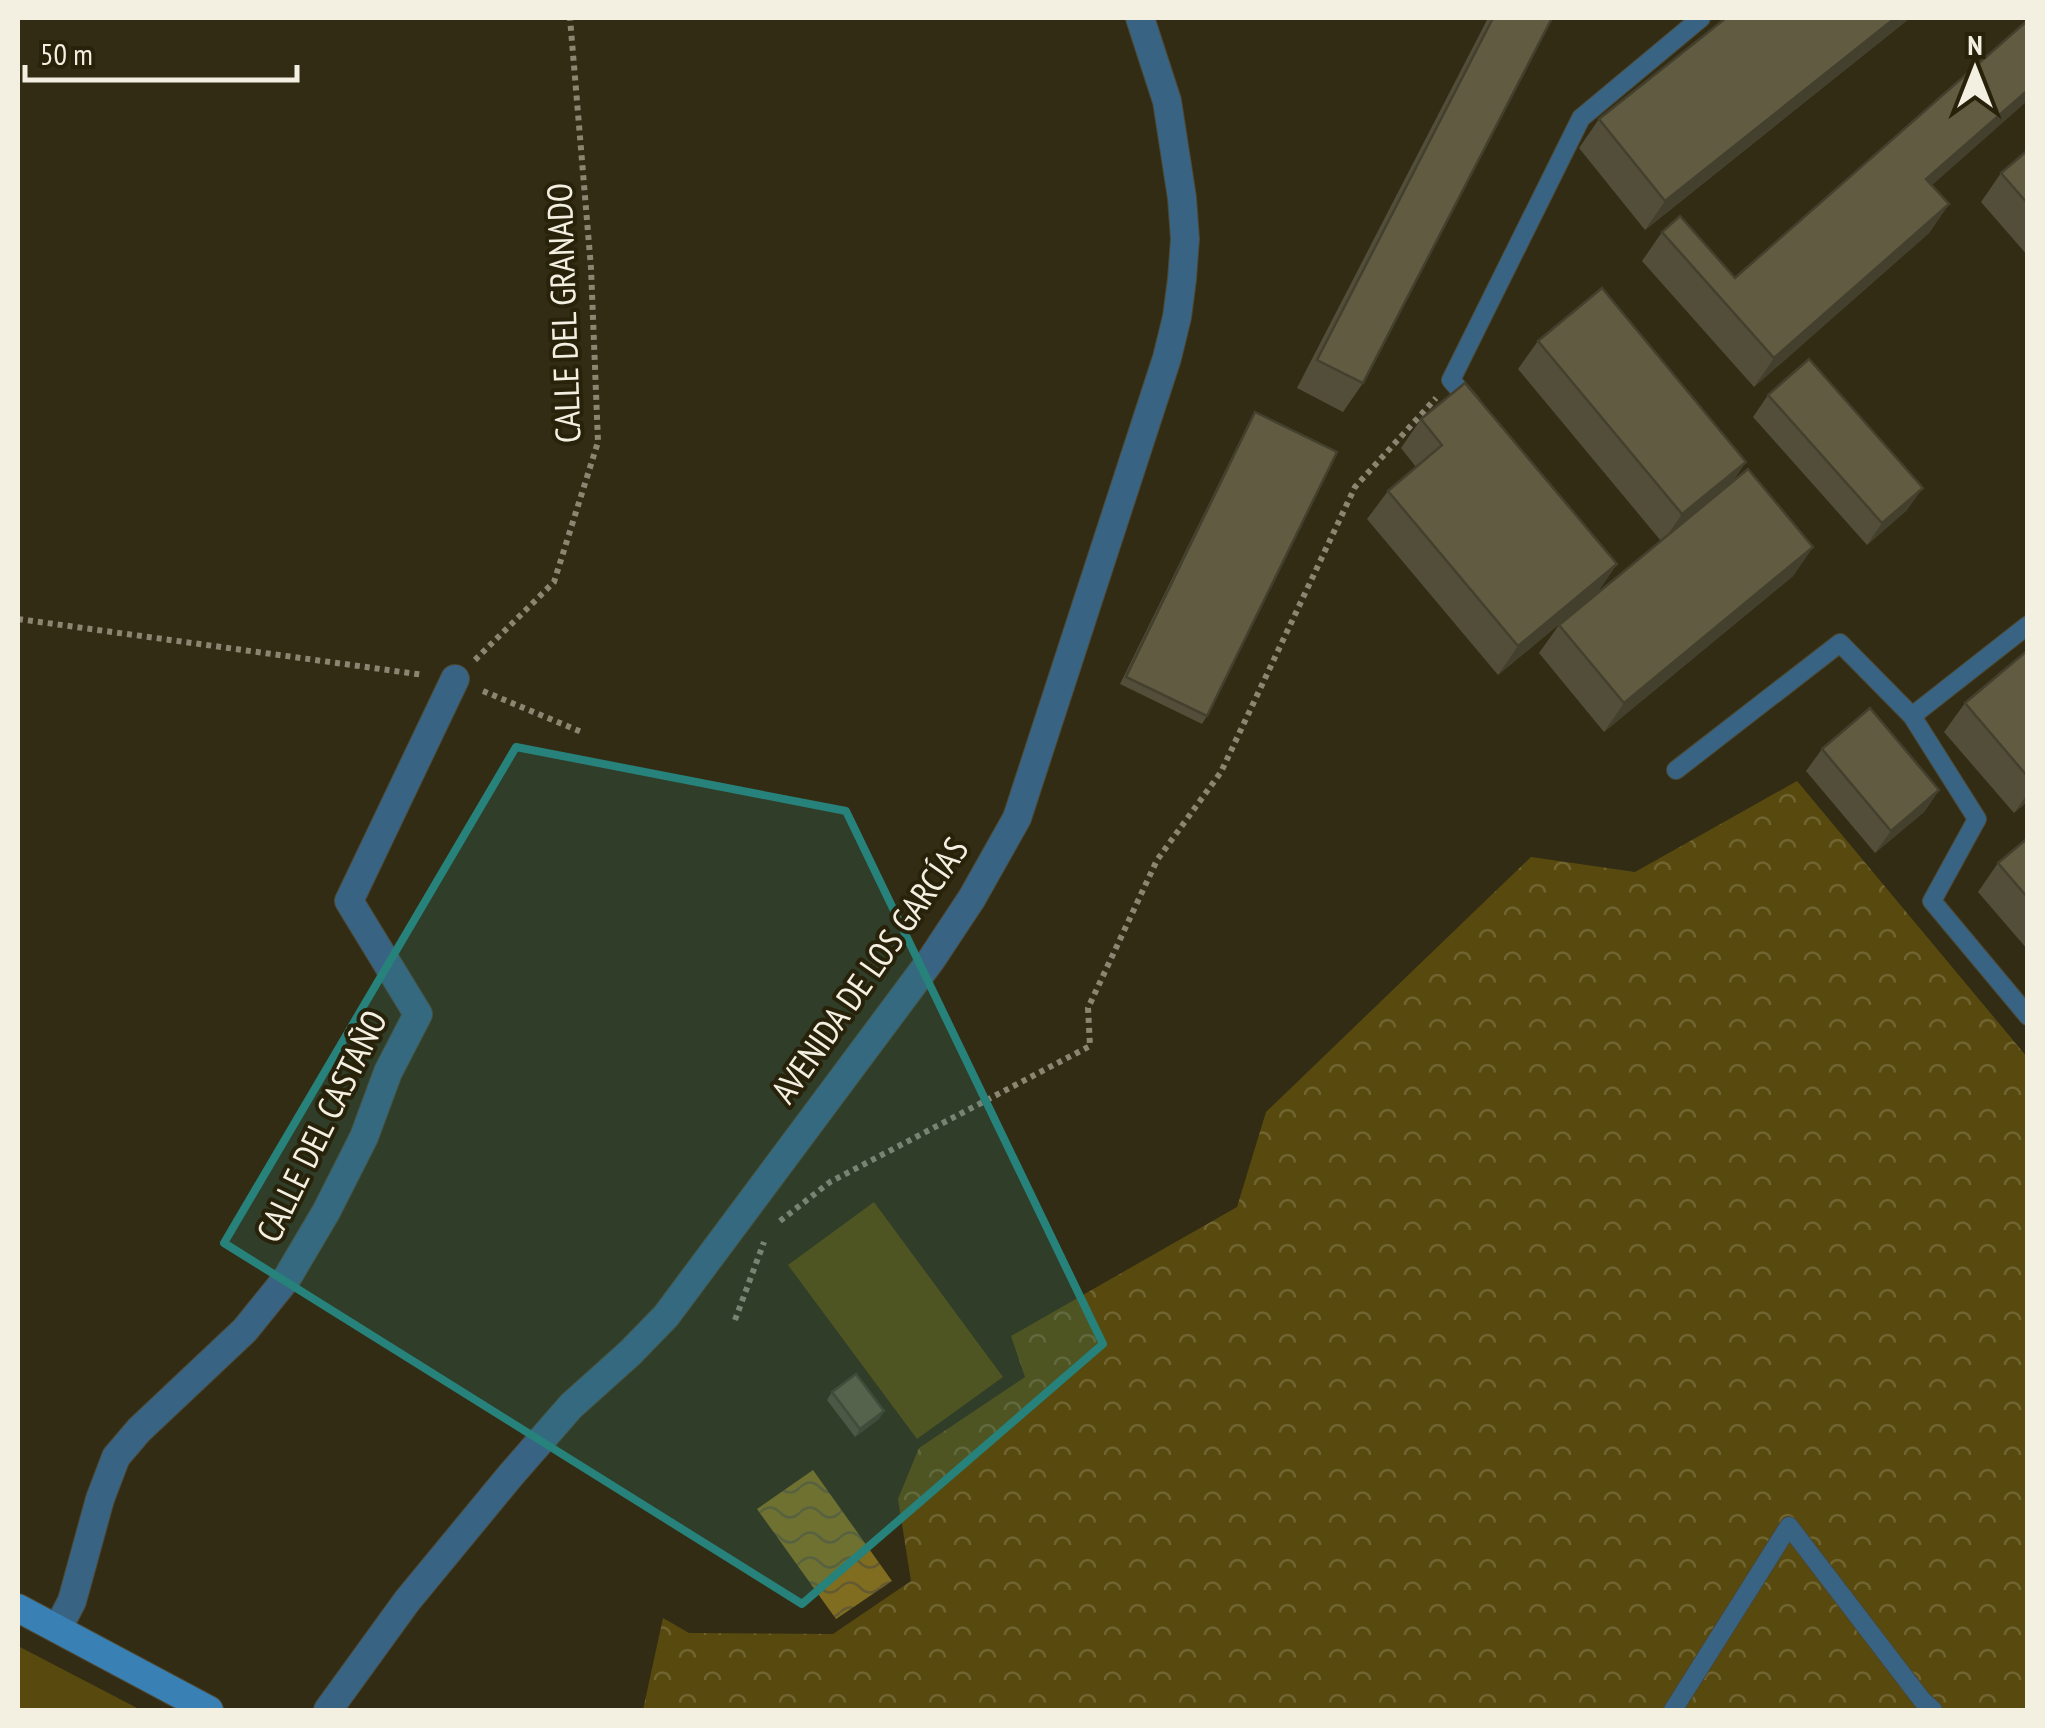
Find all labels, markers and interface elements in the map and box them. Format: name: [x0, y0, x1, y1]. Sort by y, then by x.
scale bar: [25, 20, 298, 82]
north arrow: [1925, 20, 2025, 120]
text: N: [1967, 26, 1983, 63]
text: 50 m: [40, 34, 93, 73]
street label: CALLE DEL GRANADO: [535, 182, 591, 444]
street label: AVENIDA DE LOS GARCÍAS: [760, 828, 978, 1112]
street label: CALLE DEL CASTAÑO: [245, 1003, 397, 1249]

